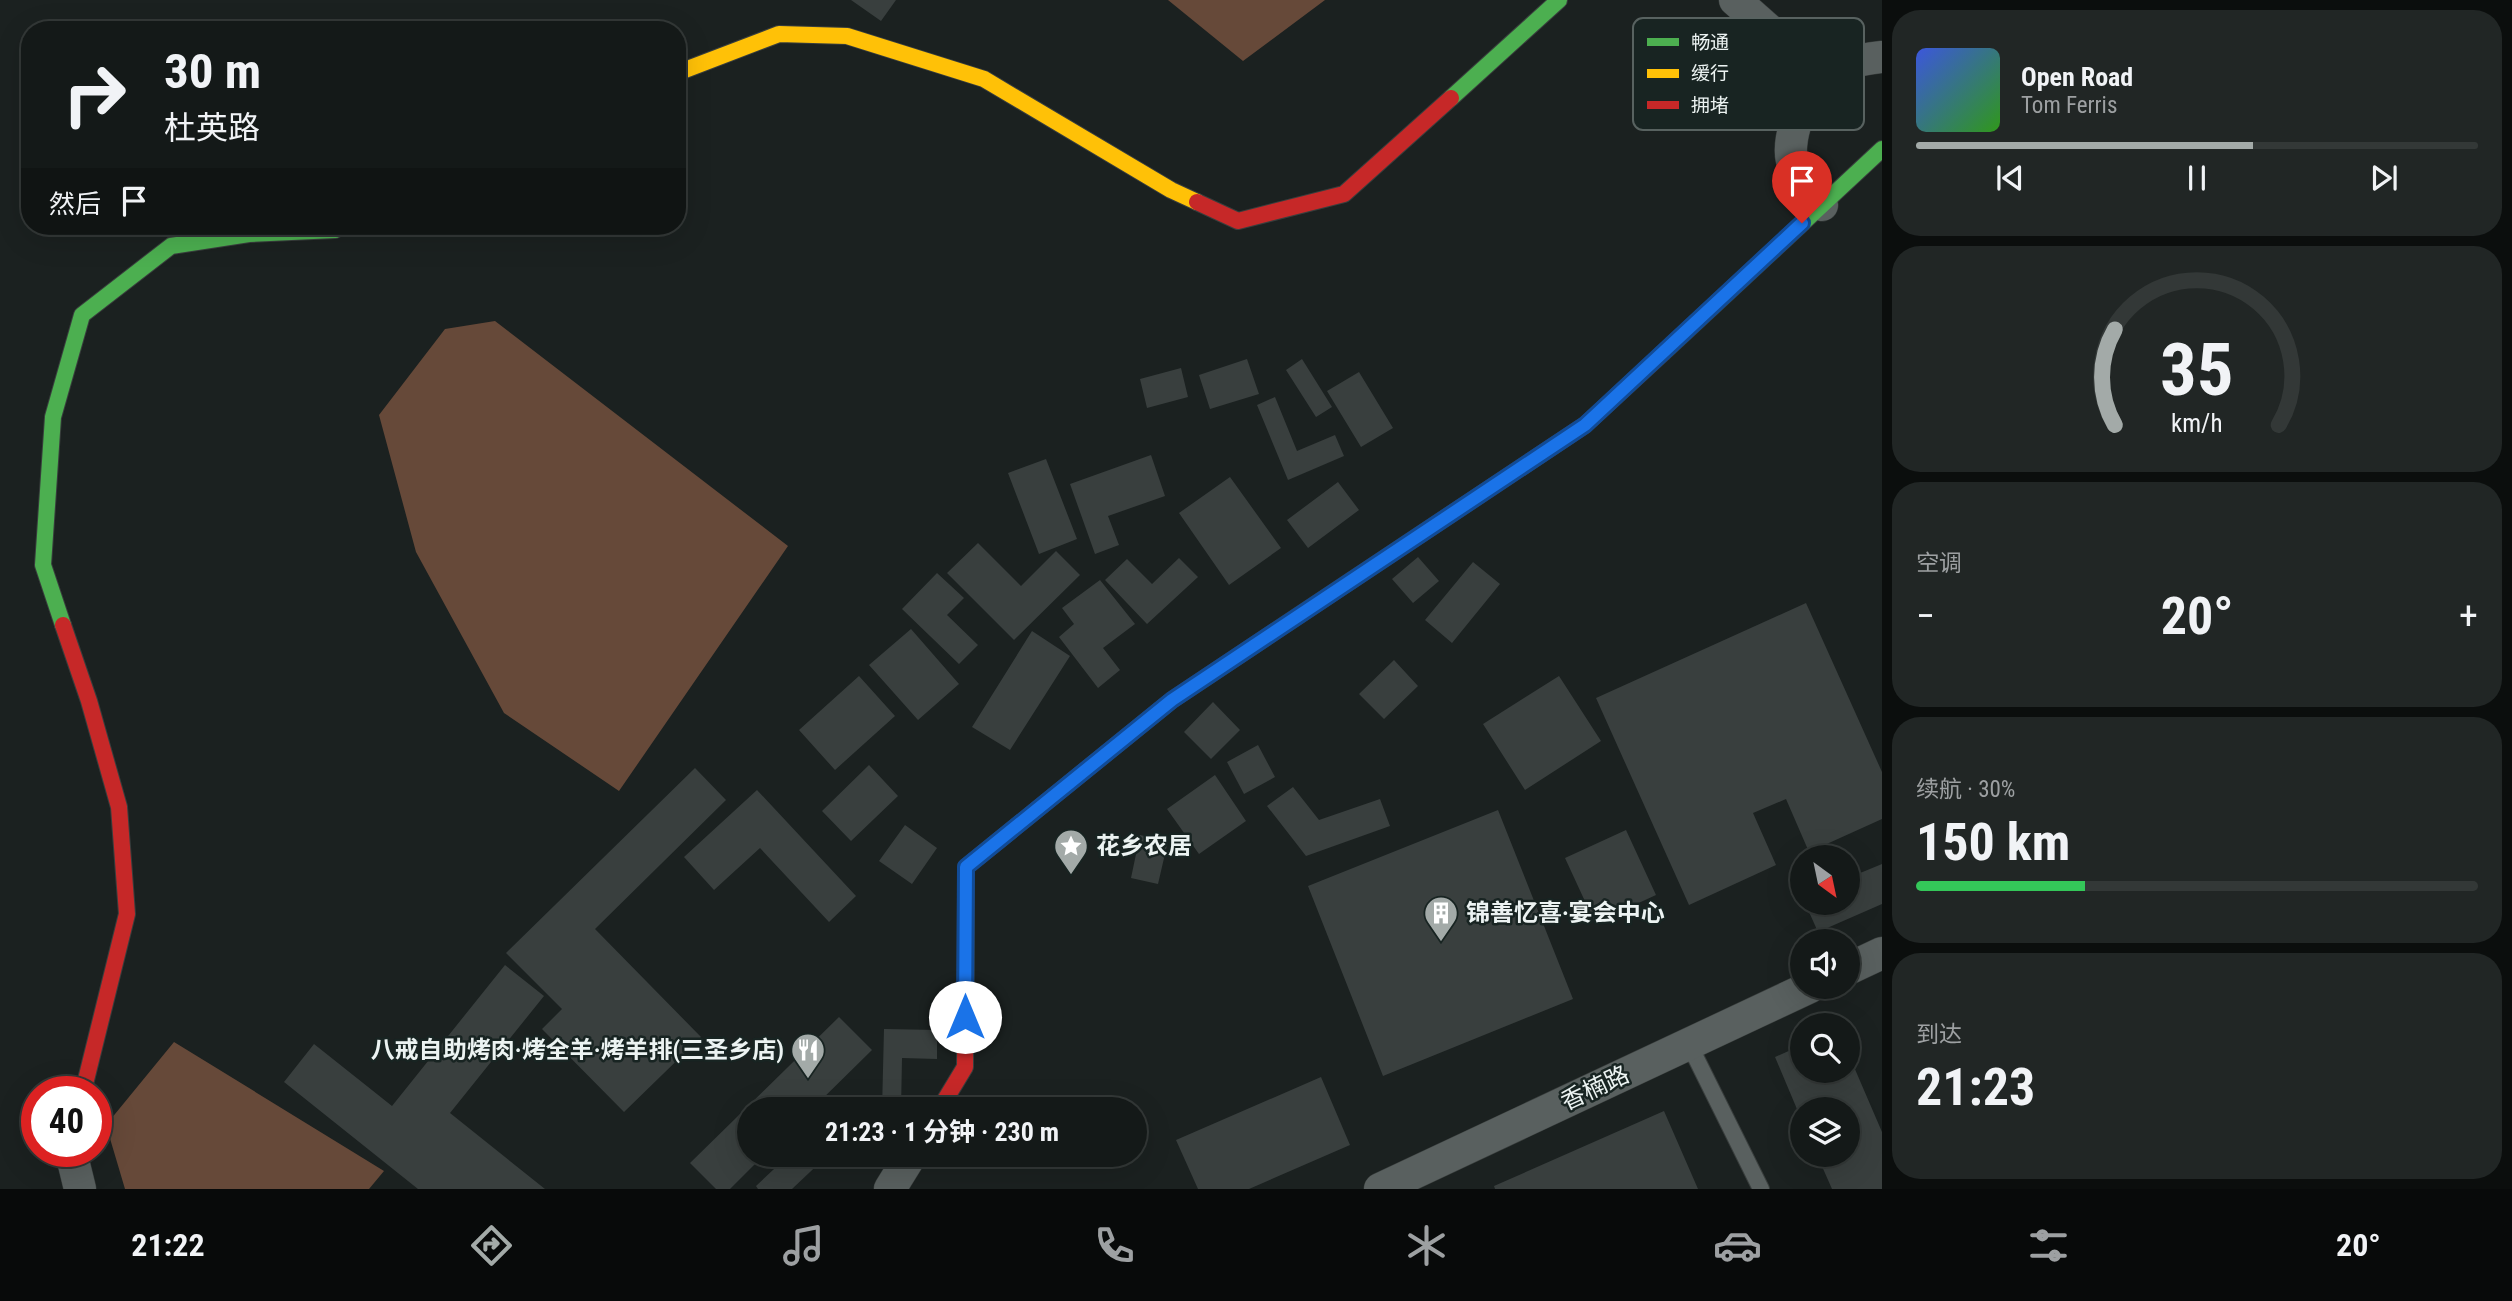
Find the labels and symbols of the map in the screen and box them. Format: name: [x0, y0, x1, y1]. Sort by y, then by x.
legend: [1633, 18, 1864, 130]
text: 畅通: [1691, 31, 1729, 54]
text: 缓行: [1691, 62, 1729, 85]
text: 拥堵: [1691, 94, 1729, 117]
pin: [1772, 151, 1832, 223]
place icon: 花乡农居: [1052, 827, 1090, 876]
place label: 花乡农居: [1096, 832, 1192, 860]
north arrow: [1790, 845, 1860, 915]
building icon: 锦善忆喜·宴会中心: [1422, 894, 1460, 943]
place label: 锦善忆喜·宴会中心: [1466, 899, 1665, 927]
position arrow: [928, 980, 1002, 1054]
restaurant icon: 八戒自助烤肉·烤全羊·烤羊排(三圣乡店): [789, 1031, 827, 1080]
place label: 八戒自助烤肉·烤全羊·烤羊排(三圣乡店): [371, 1036, 784, 1064]
street label: 香楠路: [1556, 1060, 1634, 1116]
speed limit sign: 40: [21, 1076, 112, 1167]

